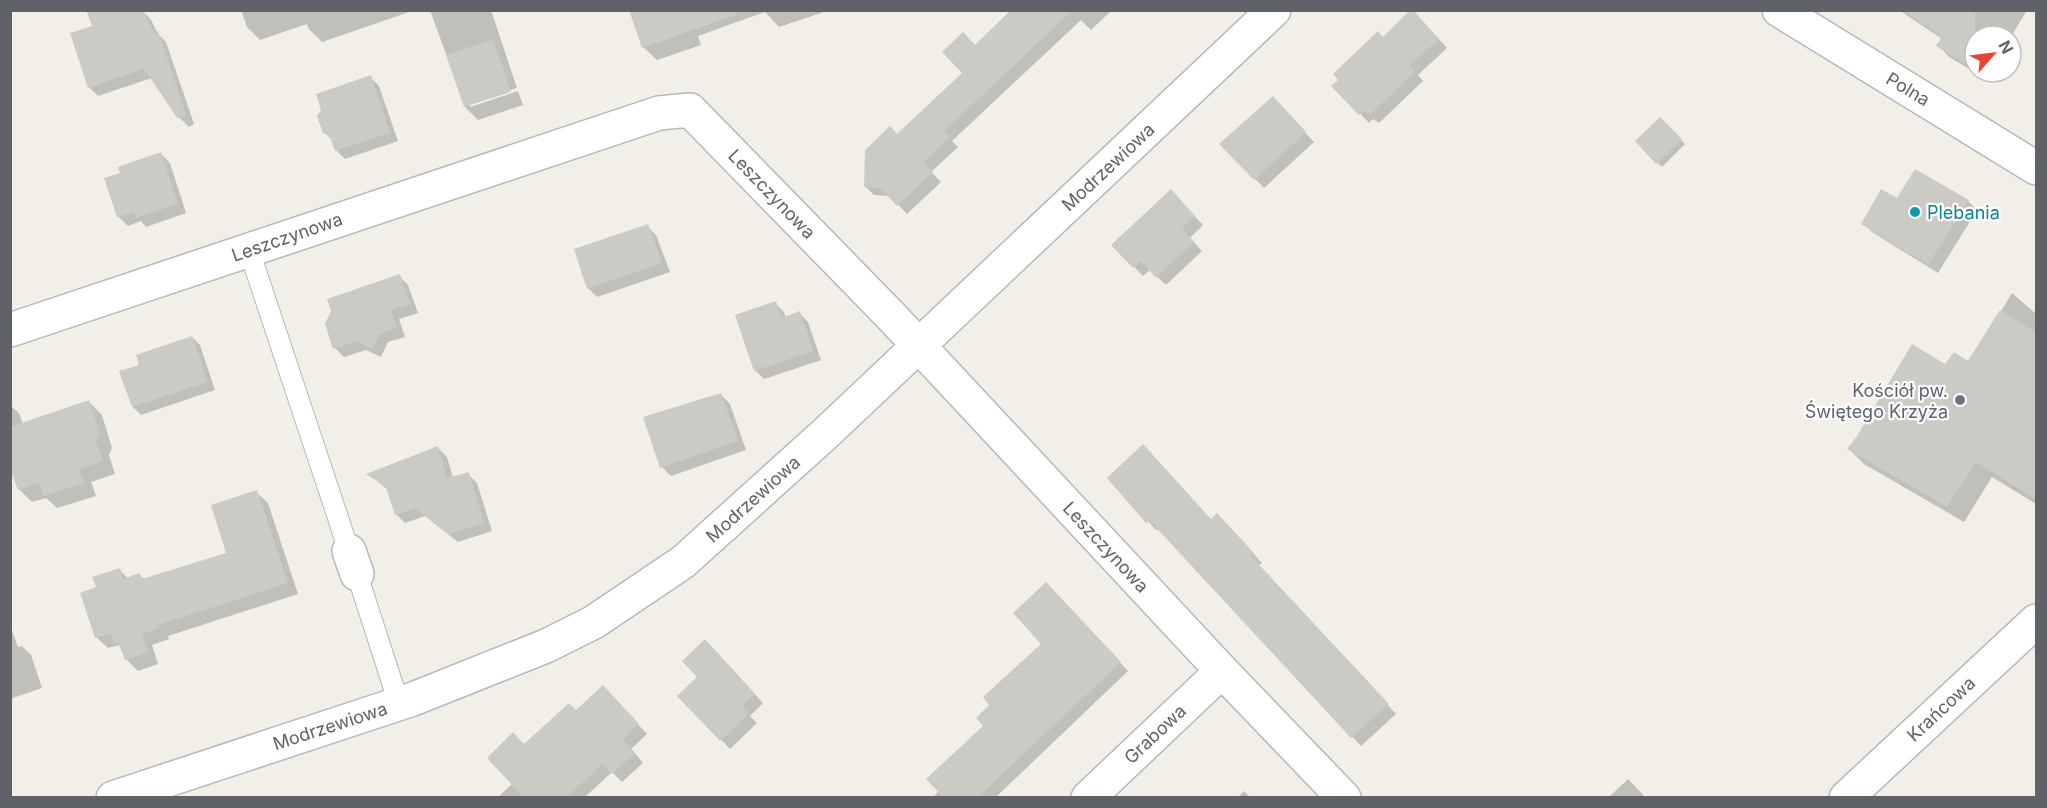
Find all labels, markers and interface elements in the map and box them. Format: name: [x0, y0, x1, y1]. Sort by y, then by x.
north arrow: [1963, 24, 2023, 84]
text: N: [1995, 37, 2018, 57]
street label: Polna: [1882, 68, 1934, 110]
street label: Modrzewiowa: [1057, 119, 1159, 215]
street label: Leszczynowa: [724, 145, 820, 243]
place label: Plebania: [1927, 202, 2000, 223]
marker: Plebania: [1908, 205, 1922, 219]
street label: Leszczynowa: [229, 208, 345, 266]
place label: Kościół pw. Świętego Krzyża: [1805, 380, 1948, 422]
marker: Kościół pw. Świętego Krzyża: [1953, 393, 1967, 407]
street label: Modrzewiowa: [702, 451, 804, 547]
street label: Leszczynowa: [1059, 497, 1153, 597]
street label: Krańcowa: [1903, 672, 1979, 746]
street label: Modrzewiowa: [270, 698, 390, 754]
street label: Grabowa: [1120, 700, 1190, 768]

